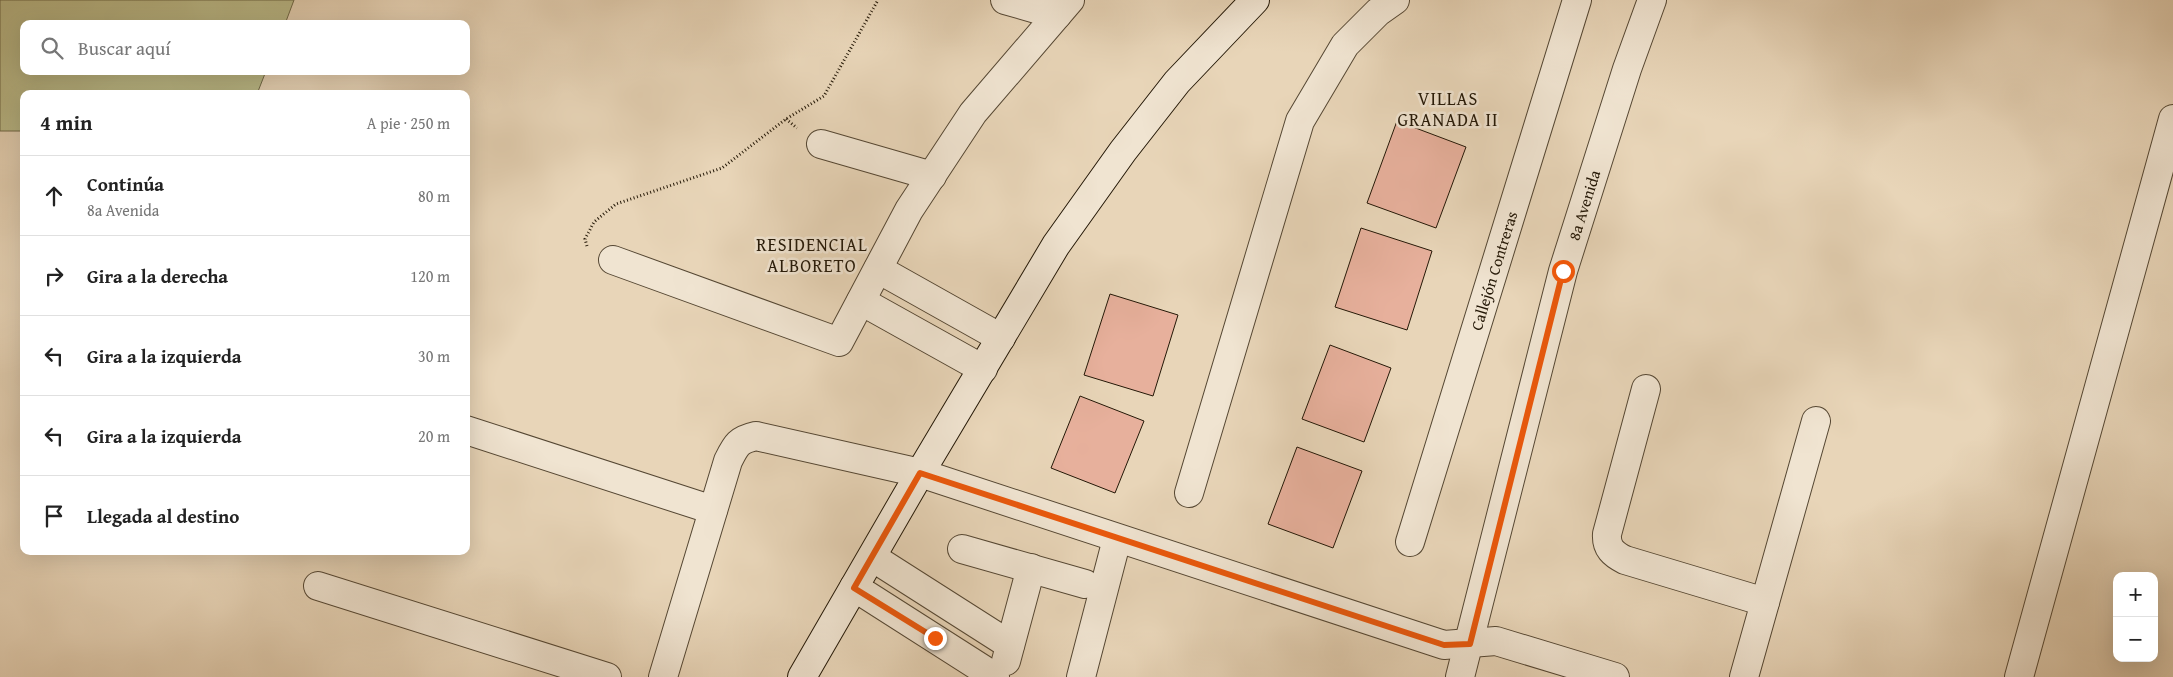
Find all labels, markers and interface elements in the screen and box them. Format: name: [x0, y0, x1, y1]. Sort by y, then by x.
search box: [20, 20, 470, 75]
icon: search: [38, 34, 66, 62]
text: Buscar aquí: [78, 34, 171, 62]
district label: VILLAS GRANADA II: [1398, 85, 1498, 133]
text: 4 min: [40, 107, 92, 138]
text: A pie · 250 m: [367, 111, 450, 135]
street label: 8a Avenida: [1562, 167, 1606, 243]
text: Continúa: [87, 170, 164, 198]
icon: ahead: [40, 182, 68, 210]
text: 80 m: [418, 184, 450, 208]
text: 8a Avenida: [87, 198, 159, 222]
street label: Callejón Contreras: [1464, 208, 1523, 333]
district label: RESIDENCIAL ALBORETO: [756, 231, 868, 279]
route start: [1552, 260, 1575, 283]
icon: right: [40, 262, 68, 290]
text: Gira a la derecha: [87, 262, 228, 290]
text: 120 m: [410, 264, 450, 288]
icon: left: [40, 342, 68, 370]
text: Gira a la izquierda: [87, 342, 242, 370]
text: 30 m: [418, 344, 450, 368]
icon: left: [40, 422, 68, 450]
text: Gira a la izquierda: [87, 422, 242, 450]
text: 20 m: [418, 424, 450, 448]
icon: arrive: [40, 502, 68, 530]
text: Llegada al destino: [87, 502, 239, 530]
map controls: [2113, 572, 2158, 662]
button: +: [2113, 572, 2158, 617]
button: −: [2113, 617, 2158, 662]
route end: [924, 627, 947, 650]

